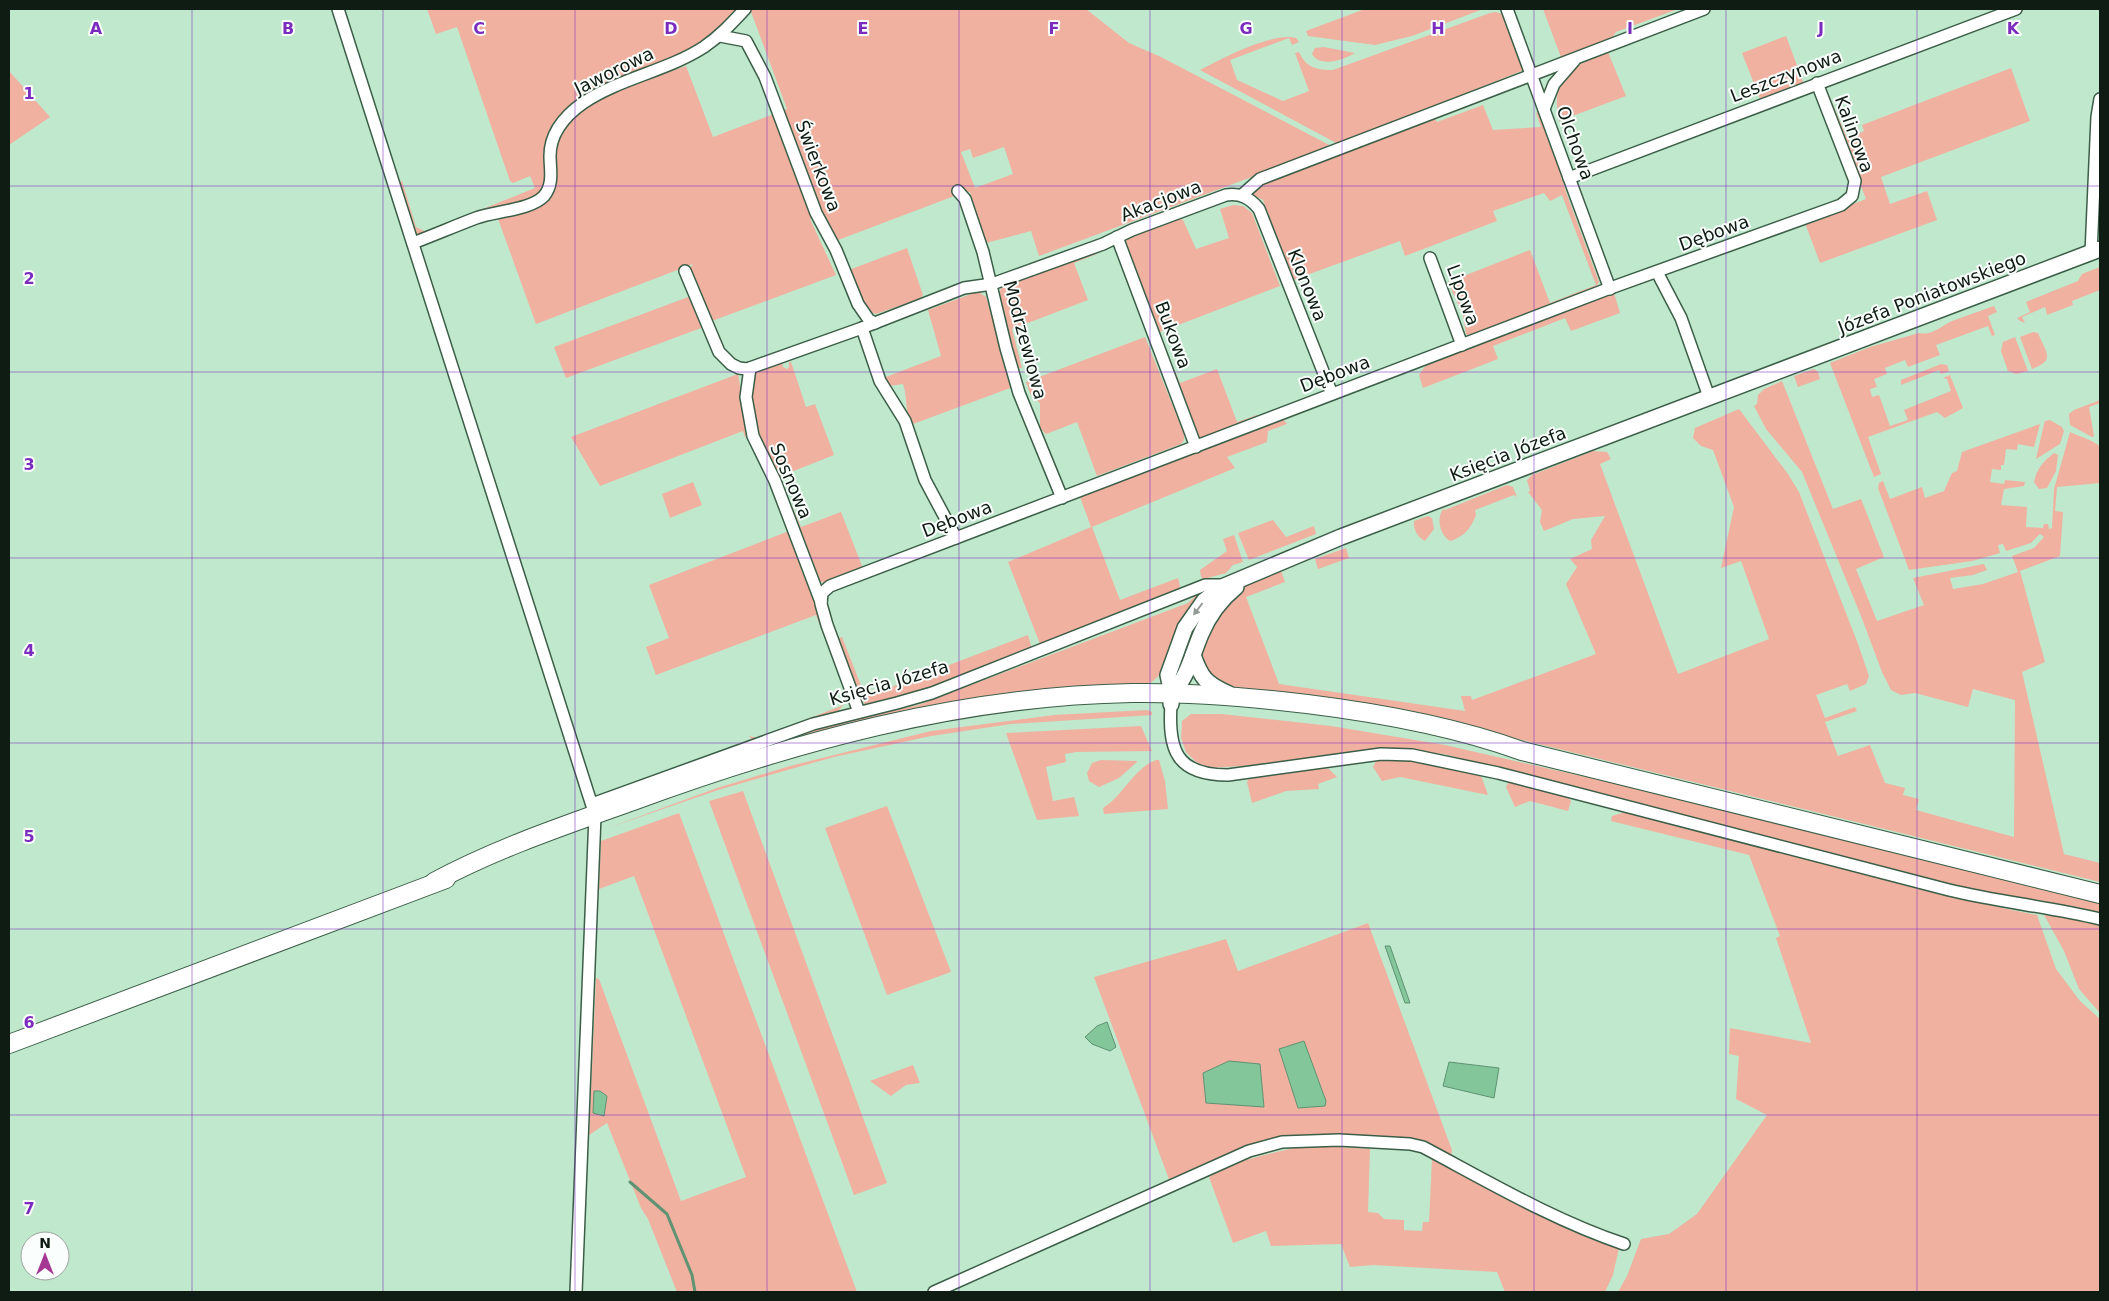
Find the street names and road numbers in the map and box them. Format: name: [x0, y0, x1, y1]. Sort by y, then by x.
street label: Jaworowa: [570, 42, 657, 99]
street label: Leszczynowa: [1727, 45, 1845, 106]
street label: Kalinowa: [1831, 92, 1878, 175]
street label: Olchowa: [1552, 103, 1599, 183]
street label: Świerkowa: [791, 117, 846, 214]
street label: Akacjowa: [1117, 175, 1204, 226]
street label: Dębowa: [1676, 210, 1752, 255]
street label: Klonowa: [1283, 246, 1331, 324]
street label: Józefa Poniatowskiego: [1834, 247, 2029, 338]
street label: Lipowa: [1443, 262, 1484, 328]
street label: Modrzewiowa: [1000, 278, 1051, 402]
street label: Bukowa: [1151, 298, 1196, 371]
street label: Dębowa: [1297, 351, 1373, 396]
street label: Księcia Józefa: [1447, 422, 1569, 485]
street label: Sosnowa: [766, 440, 817, 522]
street label: Dębowa: [919, 496, 995, 541]
street label: Księcia Józefa: [827, 655, 951, 710]

